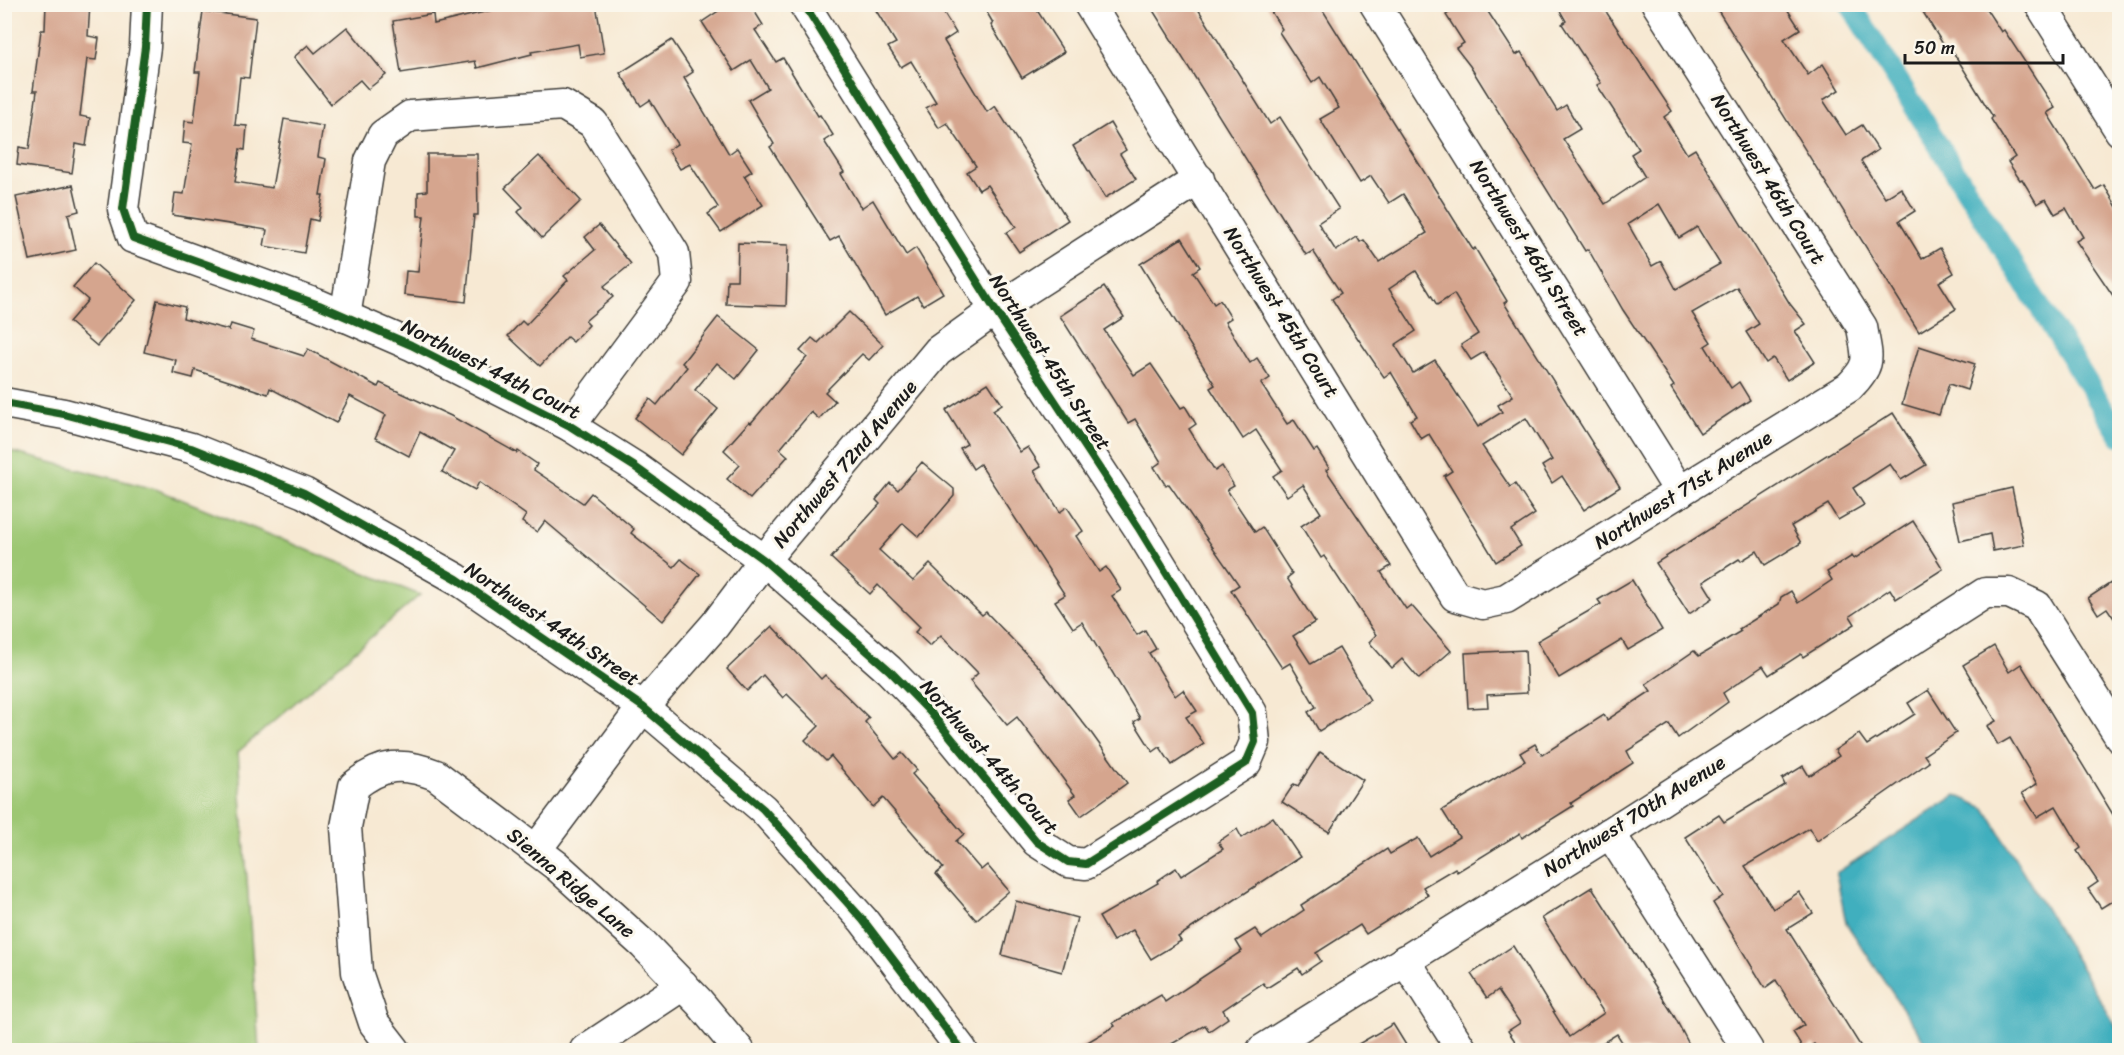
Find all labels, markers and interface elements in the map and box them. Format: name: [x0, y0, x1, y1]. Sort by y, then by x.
scale bar: [1905, 27, 2062, 65]
text: 50 m: [1914, 32, 1955, 64]
street label: Northwest 46th Court: [1701, 86, 1835, 272]
street label: Northwest 46th Street: [1460, 152, 1598, 344]
street label: Northwest 45th Court: [1214, 219, 1348, 405]
street label: Northwest 45th Street: [979, 266, 1121, 458]
street label: Northwest 44th Court: [395, 309, 587, 430]
street label: Northwest 72nd Avenue: [764, 372, 927, 556]
street label: Northwest 71st Avenue: [1587, 421, 1779, 559]
street label: Northwest 44th Street: [457, 552, 647, 696]
street label: Northwest 44th Court: [911, 671, 1067, 843]
street label: Northwest 70th Avenue: [1536, 745, 1733, 887]
street label: Sienna Ridge Lane: [499, 818, 643, 948]

